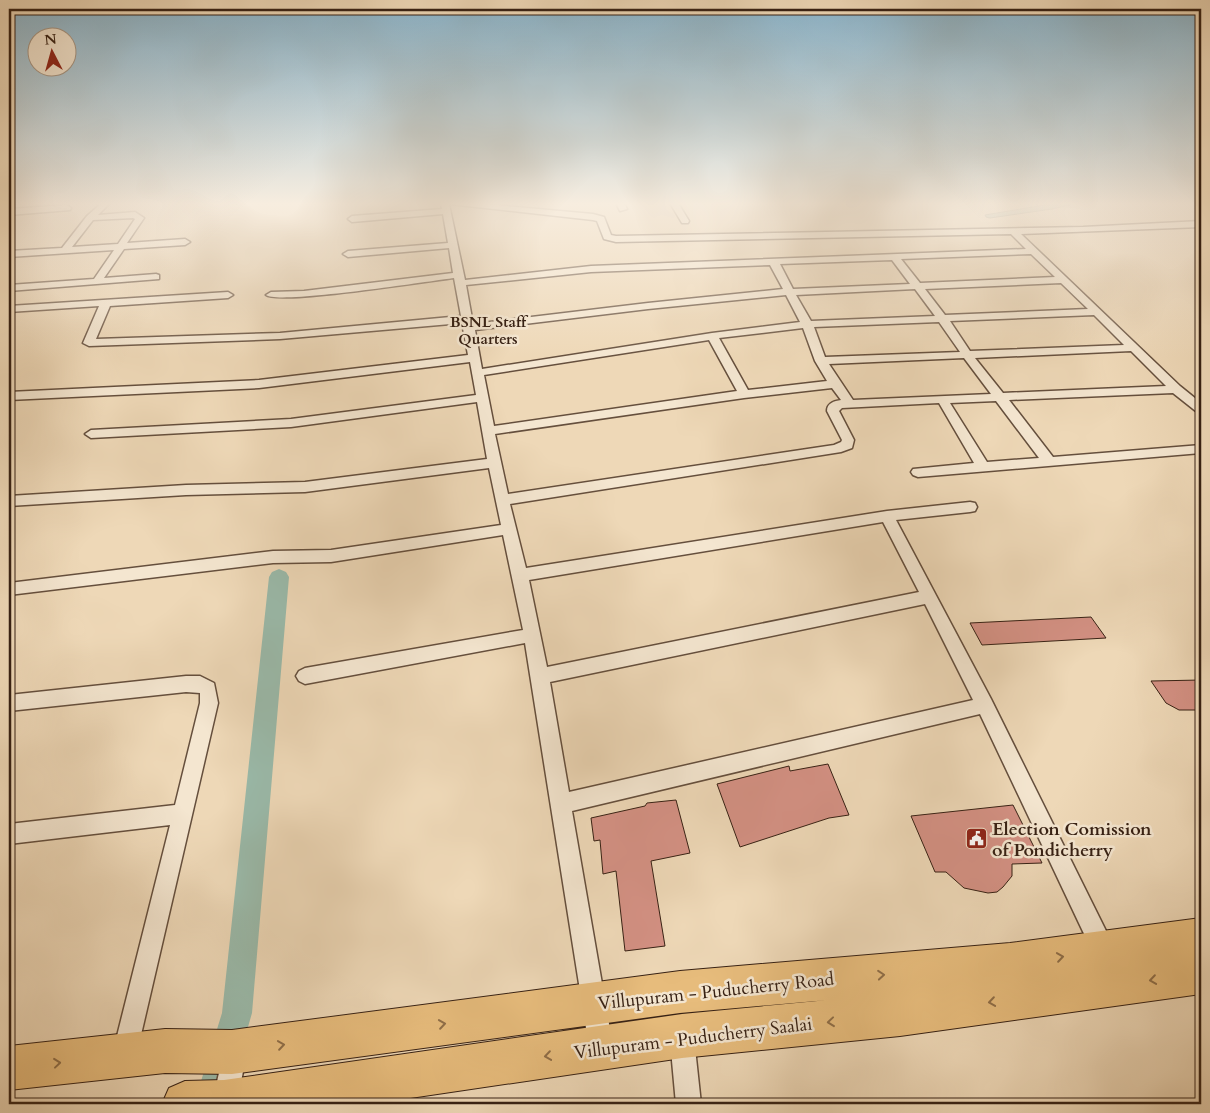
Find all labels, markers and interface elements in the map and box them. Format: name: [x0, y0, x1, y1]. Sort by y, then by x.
north arrow: [28, 28, 78, 78]
text: N: [44, 29, 58, 50]
district label: BSNL Staff Quarters: [450, 312, 529, 349]
place label: Election Comission of Pondicherry: [992, 817, 1152, 863]
public building icon: Election Comission of Pondicherry: [964, 827, 988, 851]
one-way arrow: [1057, 952, 1065, 963]
street label: Villupuram - Puducherry Road: [597, 967, 836, 1016]
one-way arrow: [878, 970, 886, 981]
one-way arrow: [1149, 974, 1157, 985]
one-way arrow: [988, 997, 996, 1007]
street label: Villupuram - Puducherry Saalai: [573, 1011, 814, 1066]
one-way arrow: [826, 1016, 834, 1027]
one-way arrow: [438, 1019, 446, 1030]
one-way arrow: [277, 1040, 285, 1051]
one-way arrow: [544, 1050, 552, 1061]
one-way arrow: [54, 1058, 62, 1069]

